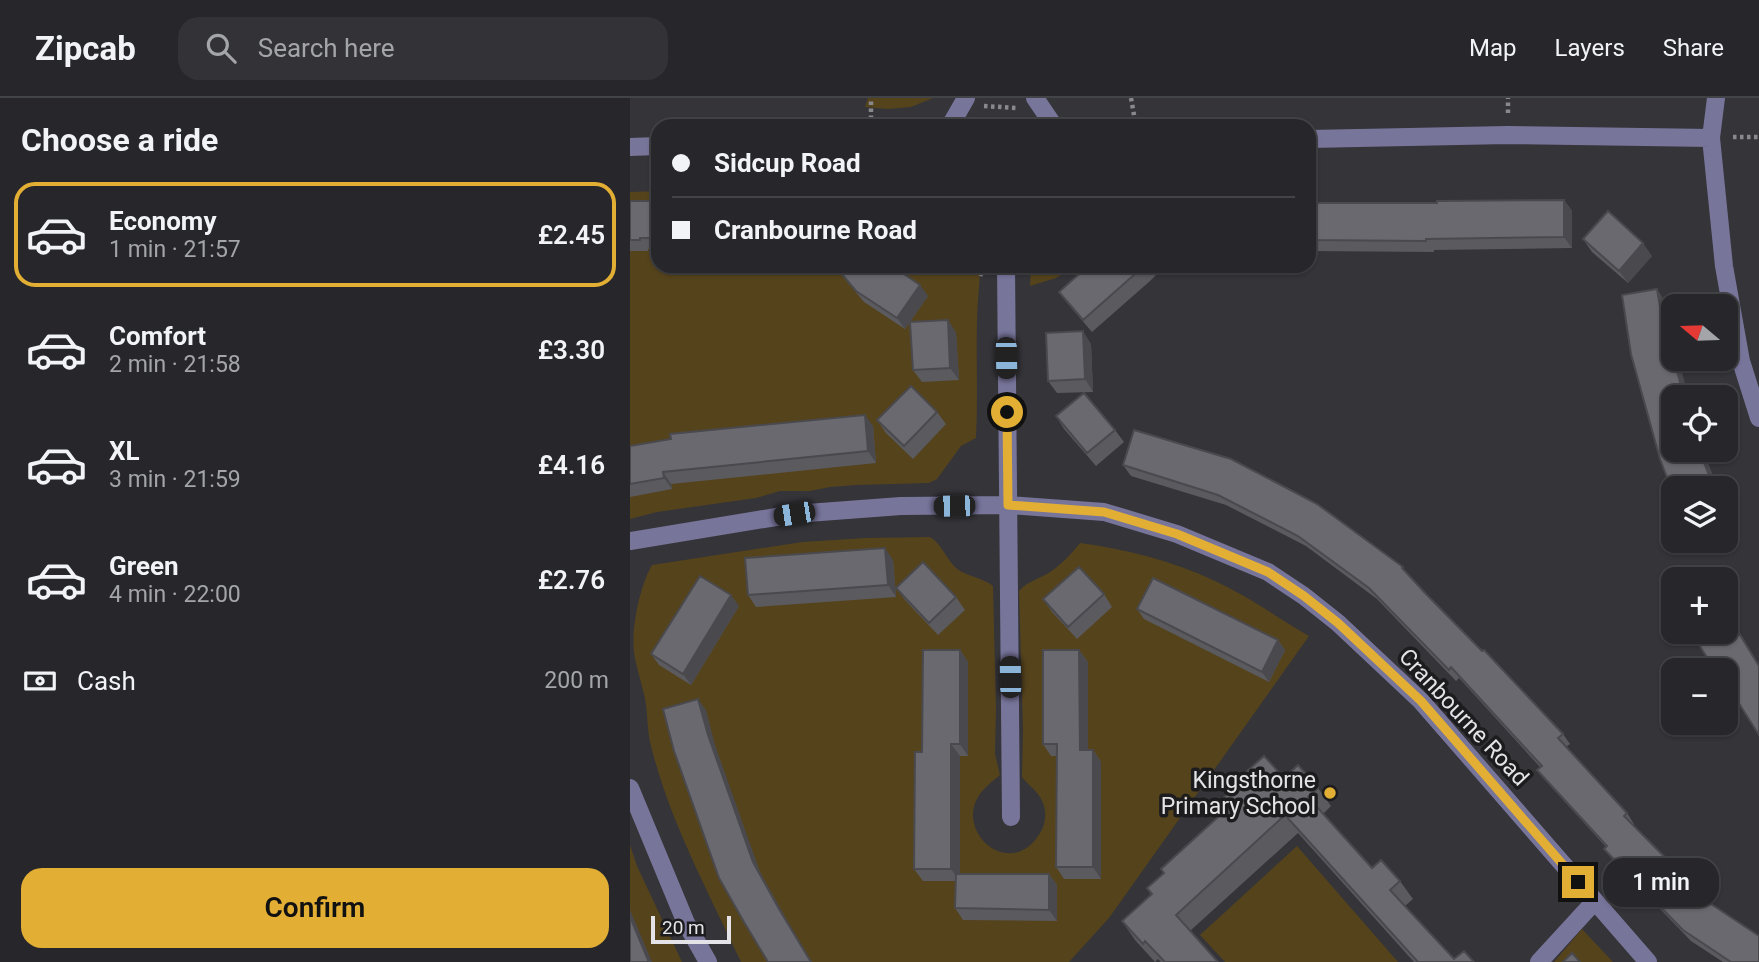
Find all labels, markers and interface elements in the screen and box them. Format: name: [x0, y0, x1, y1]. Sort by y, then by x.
search box: [178, 17, 668, 80]
text: Zipcab: [35, 29, 136, 68]
icon: search: [202, 29, 240, 67]
text: Search here: [258, 33, 395, 63]
text: Map: [1469, 34, 1517, 62]
text: Layers: [1555, 34, 1625, 62]
text: Share: [1663, 34, 1724, 62]
text: Choose a ride: [21, 121, 218, 159]
text: Sidcup Road: [714, 148, 861, 178]
icon: car: [25, 203, 88, 266]
text: Economy: [109, 206, 216, 236]
text: Cranbourne Road: [714, 215, 917, 245]
text: £2.45: [538, 220, 605, 250]
text: 1 min · 21:57: [109, 236, 241, 263]
north arrow: [1661, 294, 1738, 371]
map controls: [1661, 294, 1738, 735]
icon: car: [25, 318, 88, 381]
text: Comfort: [109, 321, 206, 351]
text: £3.30: [538, 335, 605, 365]
car: [996, 337, 1017, 379]
text: 2 min · 21:58: [109, 351, 241, 378]
button: locate: [1661, 385, 1738, 462]
route start: [991, 396, 1023, 428]
icon: car: [25, 433, 88, 496]
text: XL: [109, 436, 140, 466]
text: £4.16: [538, 450, 605, 480]
text: 3 min · 21:59: [109, 466, 241, 493]
button: layers: [1661, 476, 1738, 553]
car: [933, 495, 976, 517]
car: [772, 500, 817, 528]
icon: car: [25, 548, 88, 611]
text: Green: [109, 551, 179, 581]
text: £2.76: [538, 565, 605, 595]
button: +: [1661, 567, 1738, 644]
text: 4 min · 22:00: [109, 581, 241, 608]
street label: Cranbourne Road: [1393, 643, 1534, 791]
car: [1000, 656, 1021, 698]
button: −: [1661, 658, 1738, 735]
icon: cash: [21, 662, 59, 700]
text: Cash: [77, 666, 136, 696]
text: 200 m: [544, 667, 609, 694]
place label: Kingsthorne Primary School: [1161, 767, 1316, 820]
marker: Kingsthorne Primary School: [1322, 785, 1338, 801]
callout: 1 min: [1602, 858, 1718, 906]
route end: [1562, 866, 1594, 898]
button: Confirm: [21, 868, 609, 948]
text: 1 min: [1632, 869, 1690, 896]
scale bar: [651, 913, 732, 945]
text: 20 m: [662, 916, 705, 939]

